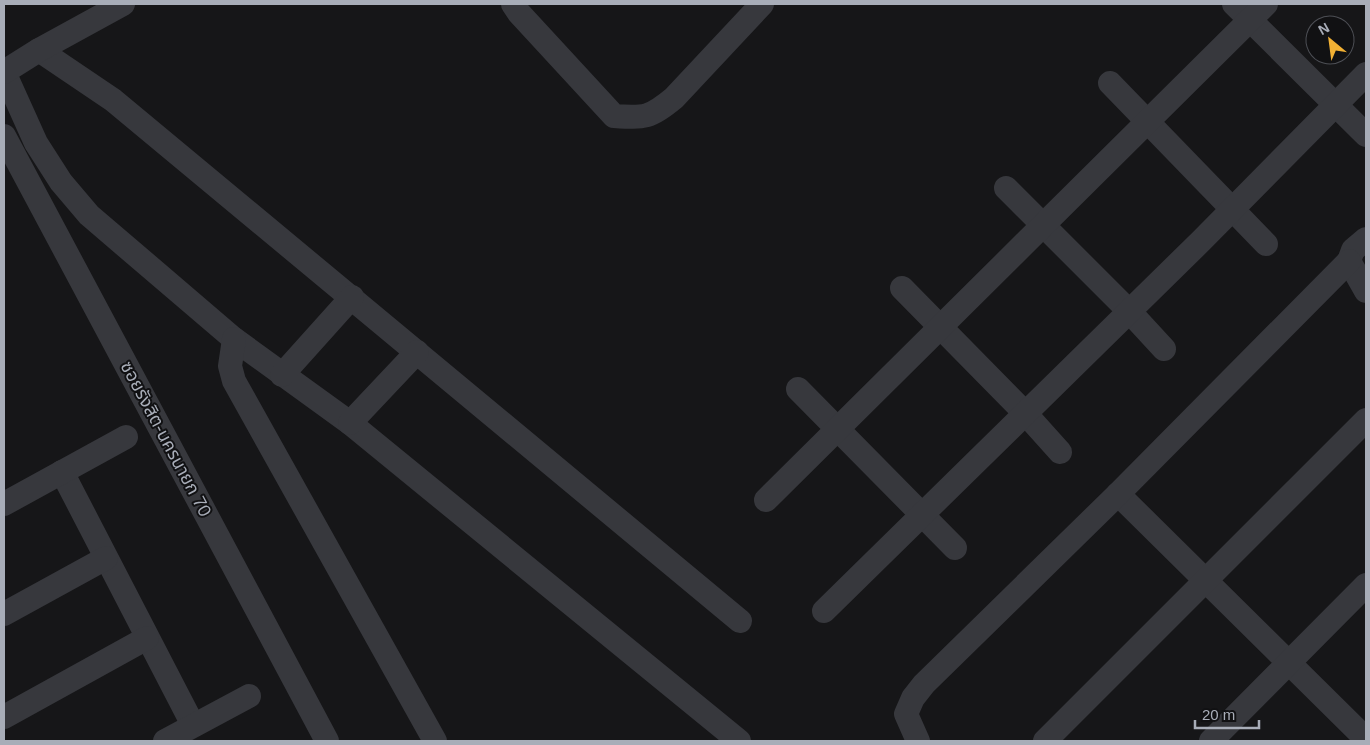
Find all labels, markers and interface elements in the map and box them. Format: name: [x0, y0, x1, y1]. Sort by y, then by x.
north arrow: [1305, 15, 1355, 65]
text: N: [1315, 19, 1332, 38]
street label: ซอยรังสิต-นครนายก 70: [117, 358, 215, 520]
scale bar: [1195, 698, 1259, 730]
text: 20 m: [1202, 706, 1235, 723]

